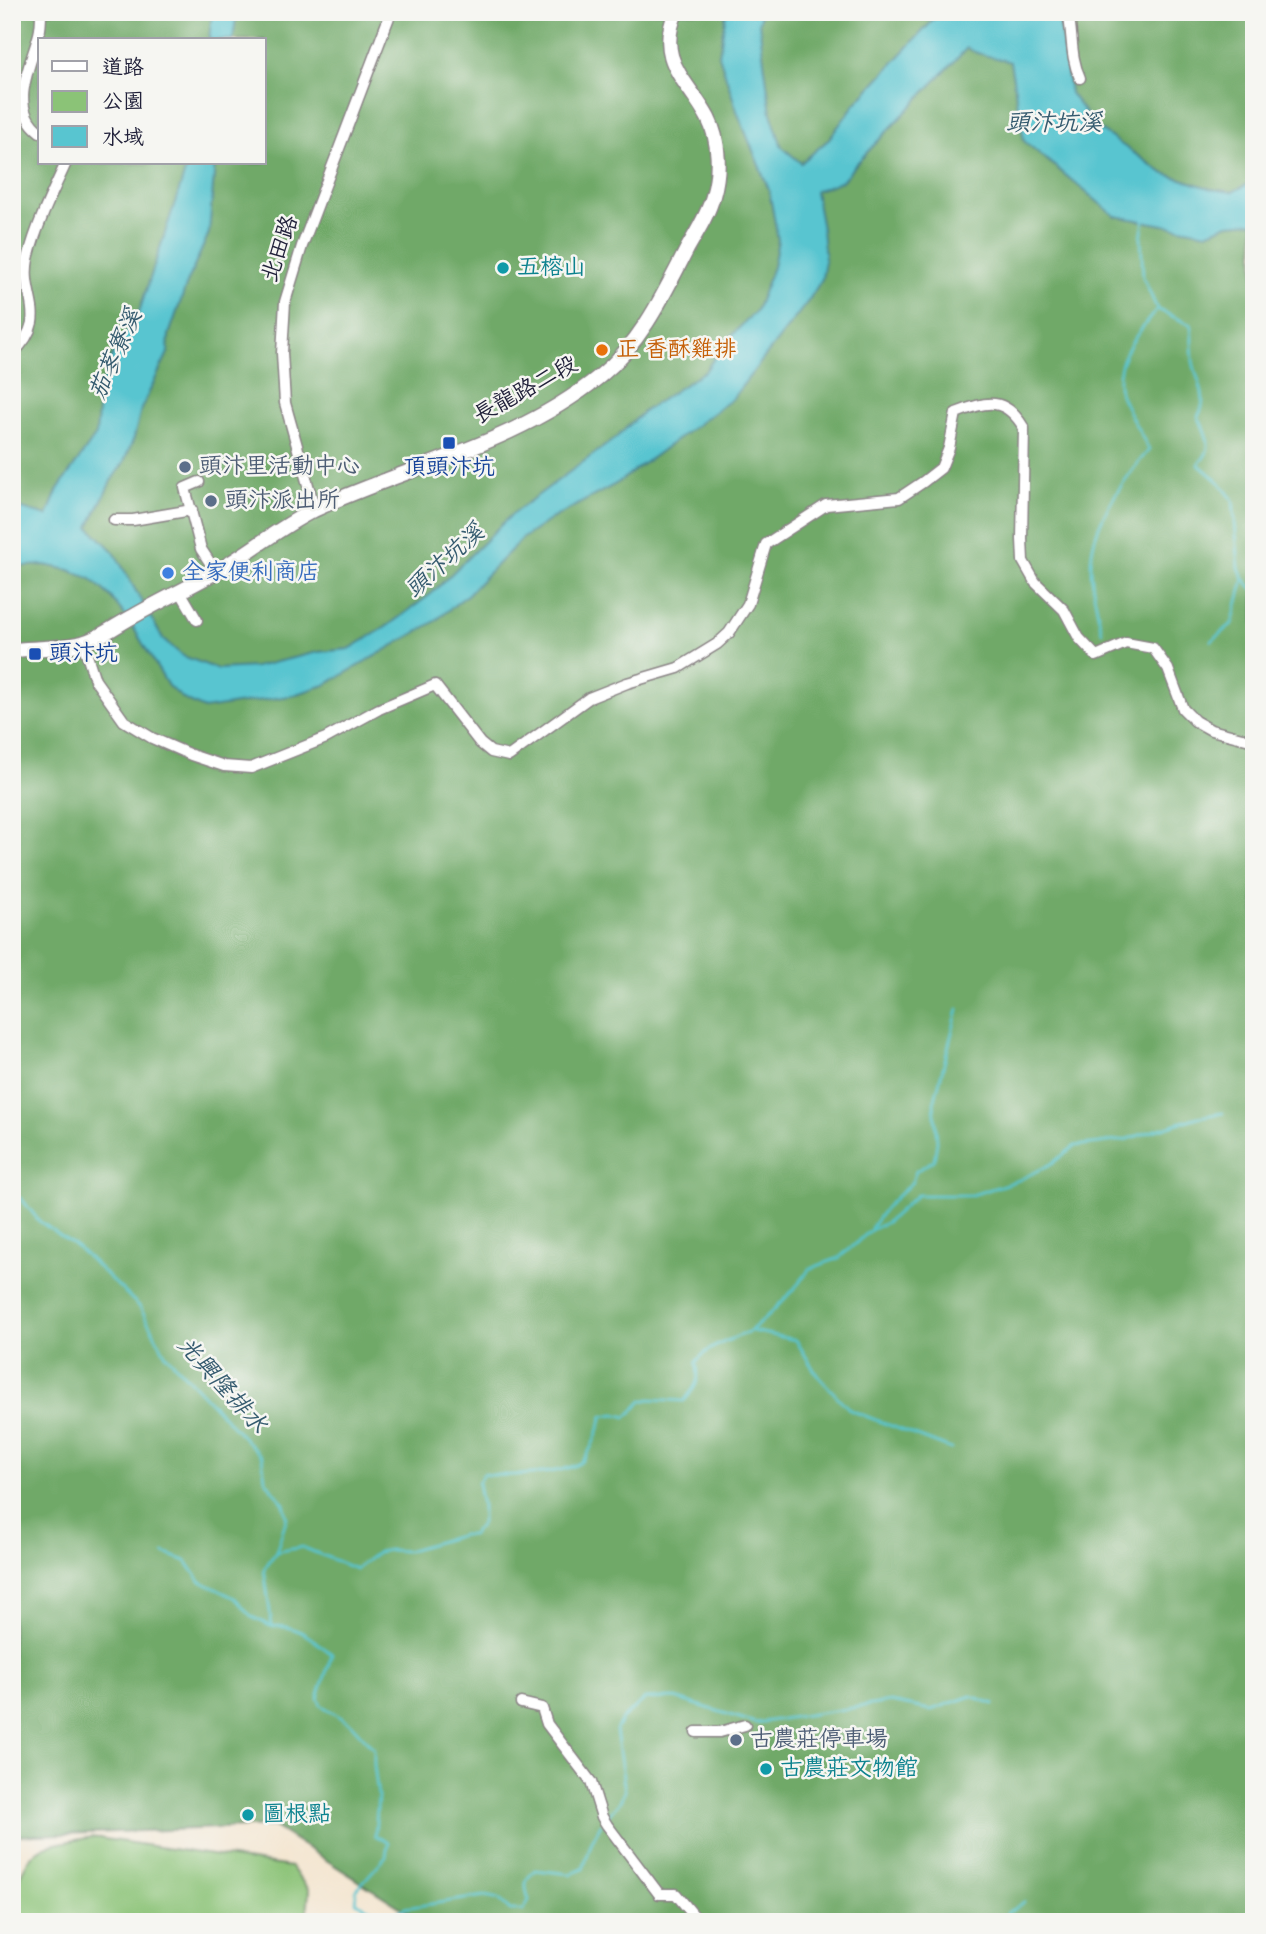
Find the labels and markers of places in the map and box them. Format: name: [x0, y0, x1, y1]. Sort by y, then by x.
place label: 五榕山: [517, 252, 586, 285]
marker: 五榕山: [495, 260, 511, 276]
place label: 正 香酥雞排: [616, 334, 737, 367]
marker: 正 香酥雞排: [594, 342, 610, 358]
marker: 頂頭汴坑: [441, 435, 457, 451]
place label: 頭汴里活動中心: [199, 451, 360, 484]
place label: 頂頭汴坑: [403, 452, 495, 485]
marker: 頭汴里活動中心: [177, 459, 193, 475]
place label: 頭汴派出所: [225, 485, 340, 518]
marker: 頭汴派出所: [203, 493, 219, 509]
place label: 全家便利商店: [182, 557, 320, 590]
marker: 全家便利商店: [160, 565, 176, 581]
place label: 頭汴坑: [49, 638, 118, 671]
marker: 頭汴坑: [27, 646, 43, 662]
place label: 古農莊停車場: [750, 1724, 888, 1757]
marker: 古農莊停車場: [728, 1732, 744, 1748]
place label: 古農莊文物館: [780, 1753, 918, 1786]
marker: 古農莊文物館: [758, 1761, 774, 1777]
place label: 圖根點: [262, 1799, 331, 1832]
marker: 圖根點: [240, 1807, 256, 1823]

